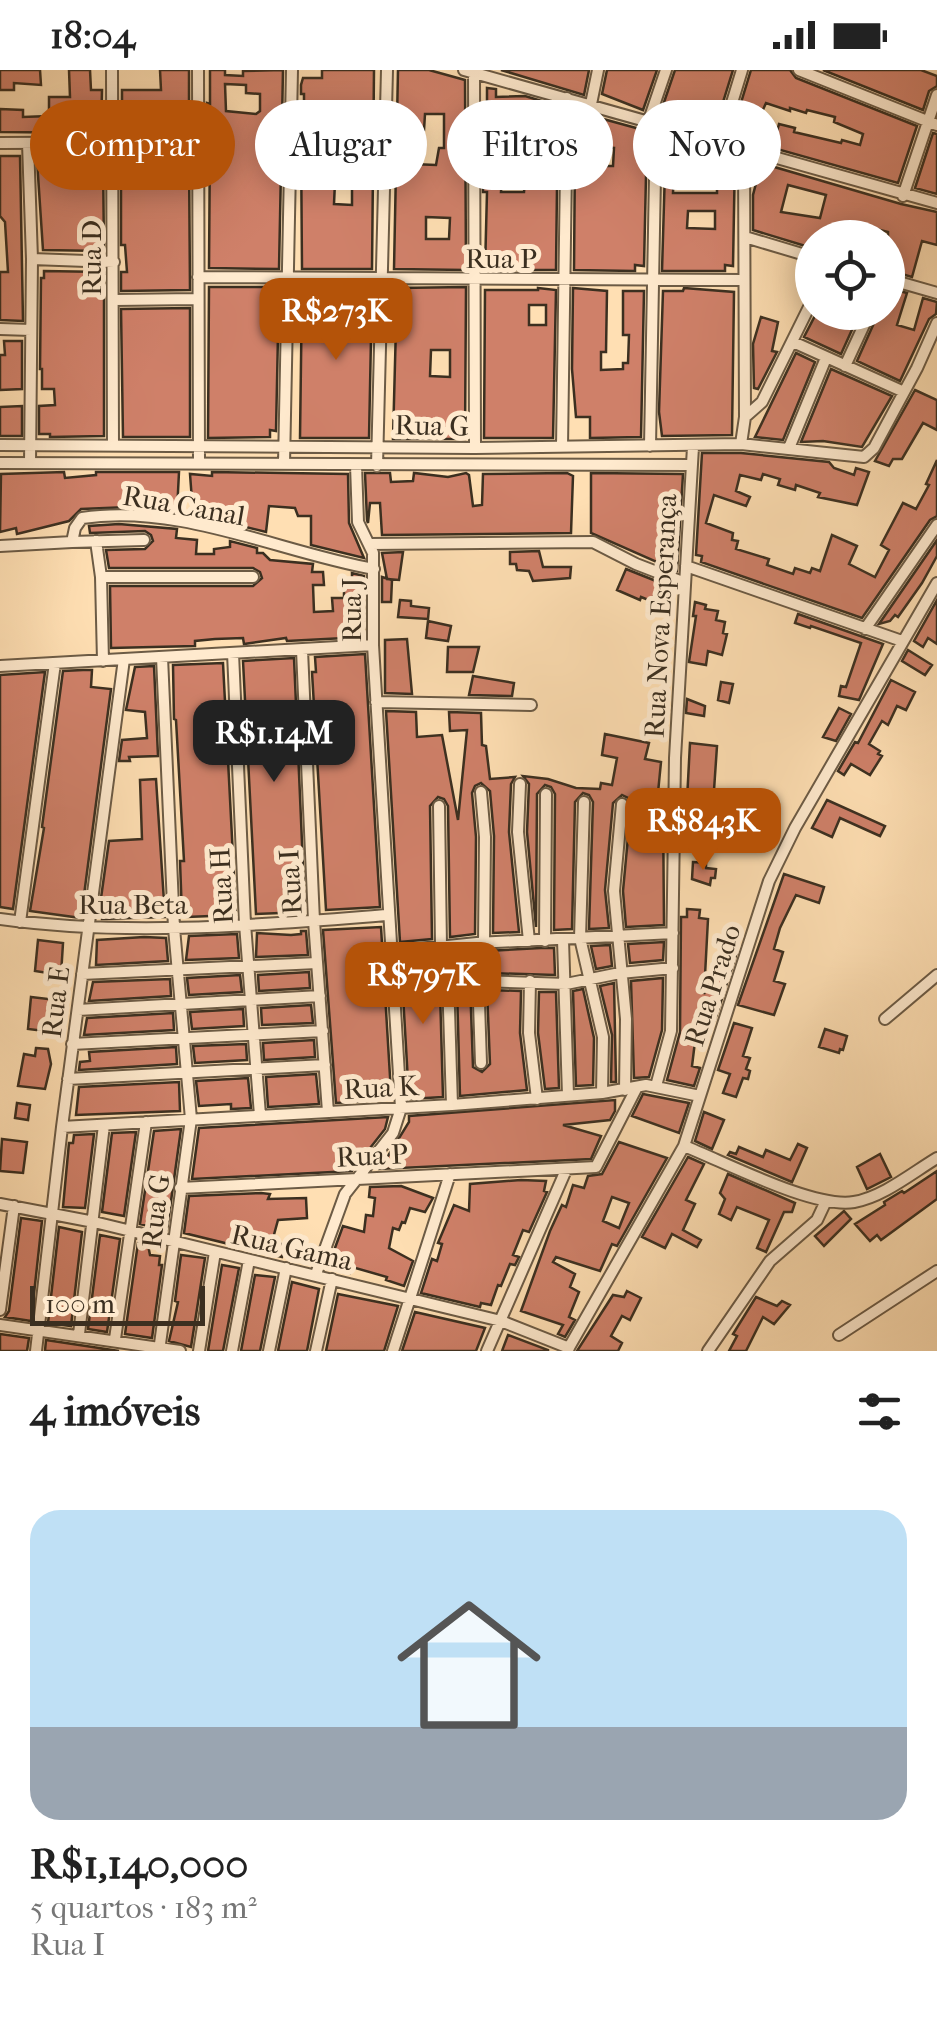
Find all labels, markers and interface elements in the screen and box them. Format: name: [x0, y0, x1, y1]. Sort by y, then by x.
text: 18:04: [50, 13, 135, 58]
chip: Comprar: [30, 100, 235, 190]
chip: Alugar: [255, 100, 427, 190]
chip: Filtros: [447, 100, 613, 190]
chip: Novo: [633, 100, 781, 190]
street label: Rua D: [75, 220, 108, 296]
map controls: [795, 220, 905, 330]
button: locate: [795, 220, 905, 330]
street label: Rua P: [465, 242, 537, 275]
pin: R$273K: [255, 278, 417, 363]
text: R$273K: [281, 292, 391, 329]
street label: Rua G: [394, 408, 470, 443]
street label: Rua Canal: [120, 479, 248, 532]
street label: Rua Nova Esperança: [638, 492, 683, 739]
street label: Rua J: [335, 577, 368, 643]
pin: R$1.14M: [182, 700, 366, 785]
text: R$1.14M: [215, 714, 333, 751]
pin: R$843K: [622, 788, 784, 873]
text: R$843K: [647, 802, 759, 839]
street label: Rua H: [203, 847, 240, 925]
street label: Rua I: [272, 848, 309, 916]
street label: Rua Beta: [78, 888, 189, 921]
street label: Rua Prado: [677, 920, 748, 1050]
pin: R$797K: [342, 942, 504, 1027]
text: R$797K: [367, 956, 479, 993]
street label: Rua E: [35, 964, 76, 1040]
street label: Rua K: [343, 1069, 421, 1106]
street label: Rua P: [335, 1137, 409, 1174]
street label: Rua G: [135, 1172, 176, 1250]
street label: Rua Gama: [228, 1218, 357, 1278]
scale bar: [30, 1281, 205, 1326]
text: 100 m: [45, 1287, 115, 1320]
icon: filters: [852, 1384, 907, 1439]
text: 4 imóveis: [30, 1387, 200, 1436]
icon: home: [379, 1575, 559, 1755]
text: R$1,140,000: [30, 1840, 248, 1889]
text: 5 quartos · 183 m²: [30, 1889, 257, 1926]
text: Rua I: [30, 1926, 105, 1963]

